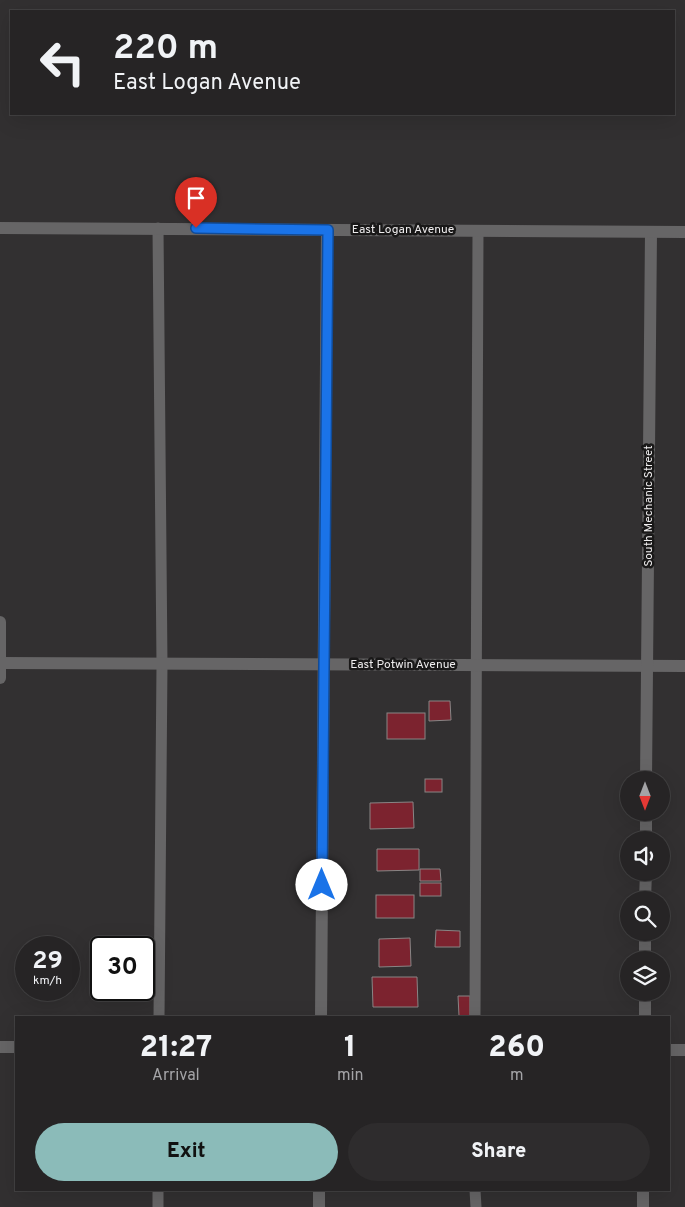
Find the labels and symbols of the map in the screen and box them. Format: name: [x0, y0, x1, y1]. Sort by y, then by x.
pin: [175, 177, 217, 228]
street label: East Logan Avenue: [352, 222, 454, 238]
street label: South Mechanic Street: [641, 445, 657, 567]
street label: East Potwin Avenue: [350, 657, 456, 673]
north arrow: [620, 771, 670, 821]
position arrow: [295, 858, 347, 910]
speed limit sign: 30: [90, 936, 155, 1001]

